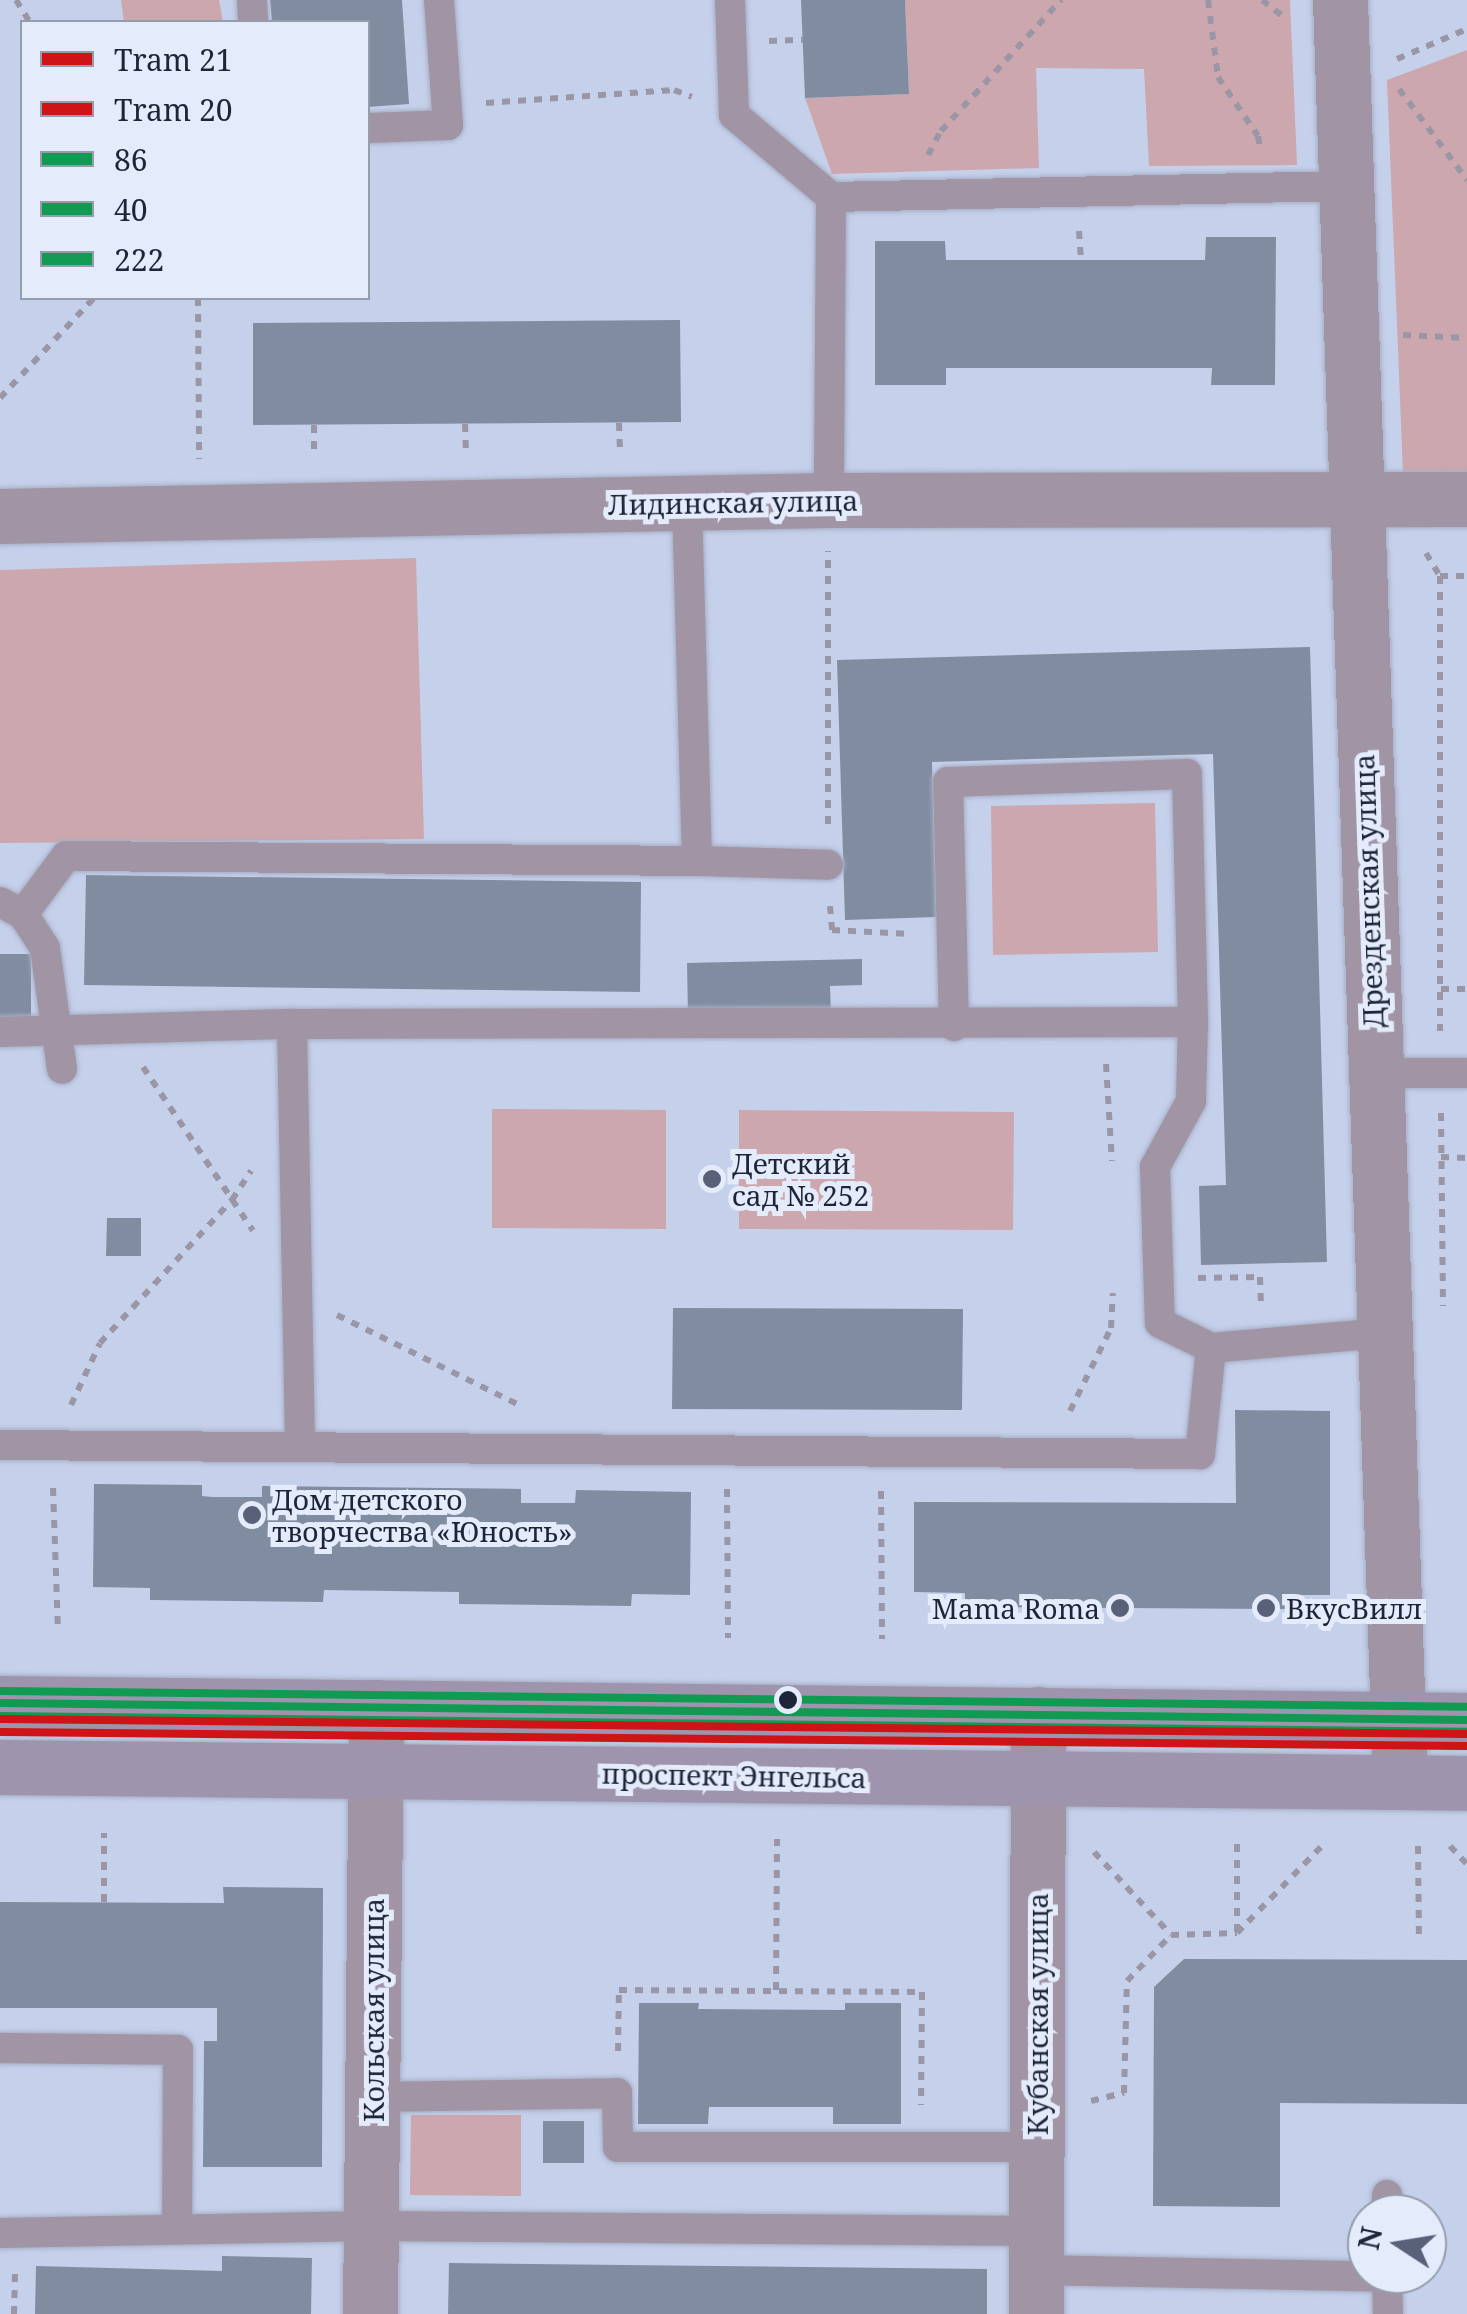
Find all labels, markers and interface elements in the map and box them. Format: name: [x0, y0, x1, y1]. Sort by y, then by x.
legend: [20, 20, 370, 300]
text: Tram 21: [114, 39, 233, 80]
text: Tram 20: [114, 89, 233, 130]
text: 86: [114, 139, 148, 180]
text: 40: [114, 189, 148, 230]
text: 222: [114, 239, 164, 280]
street label: Лидинская улица: [608, 483, 858, 521]
street label: Дрезденская улица: [1346, 754, 1390, 1028]
place label: Детский сад № 252: [732, 1146, 869, 1212]
marker: Детский сад № 252: [701, 1168, 723, 1190]
place label: Дом детского творчества «Юность»: [272, 1482, 572, 1548]
marker: Дом детского творчества «Юность»: [241, 1504, 263, 1526]
place label: Mama Roma: [932, 1591, 1100, 1625]
place label: ВкусВилл: [1286, 1591, 1422, 1625]
marker: Mama Roma: [1109, 1597, 1131, 1619]
marker: ВкусВилл: [1255, 1597, 1277, 1619]
unlabelled marker: [778, 1690, 798, 1710]
street label: проспект Энгельса: [601, 1756, 867, 1794]
street label: Кубанская улица: [1020, 1893, 1054, 2135]
street label: Кольская улица: [356, 1898, 390, 2122]
north arrow: [1347, 2194, 1447, 2294]
text: N: [1349, 2223, 1390, 2253]

